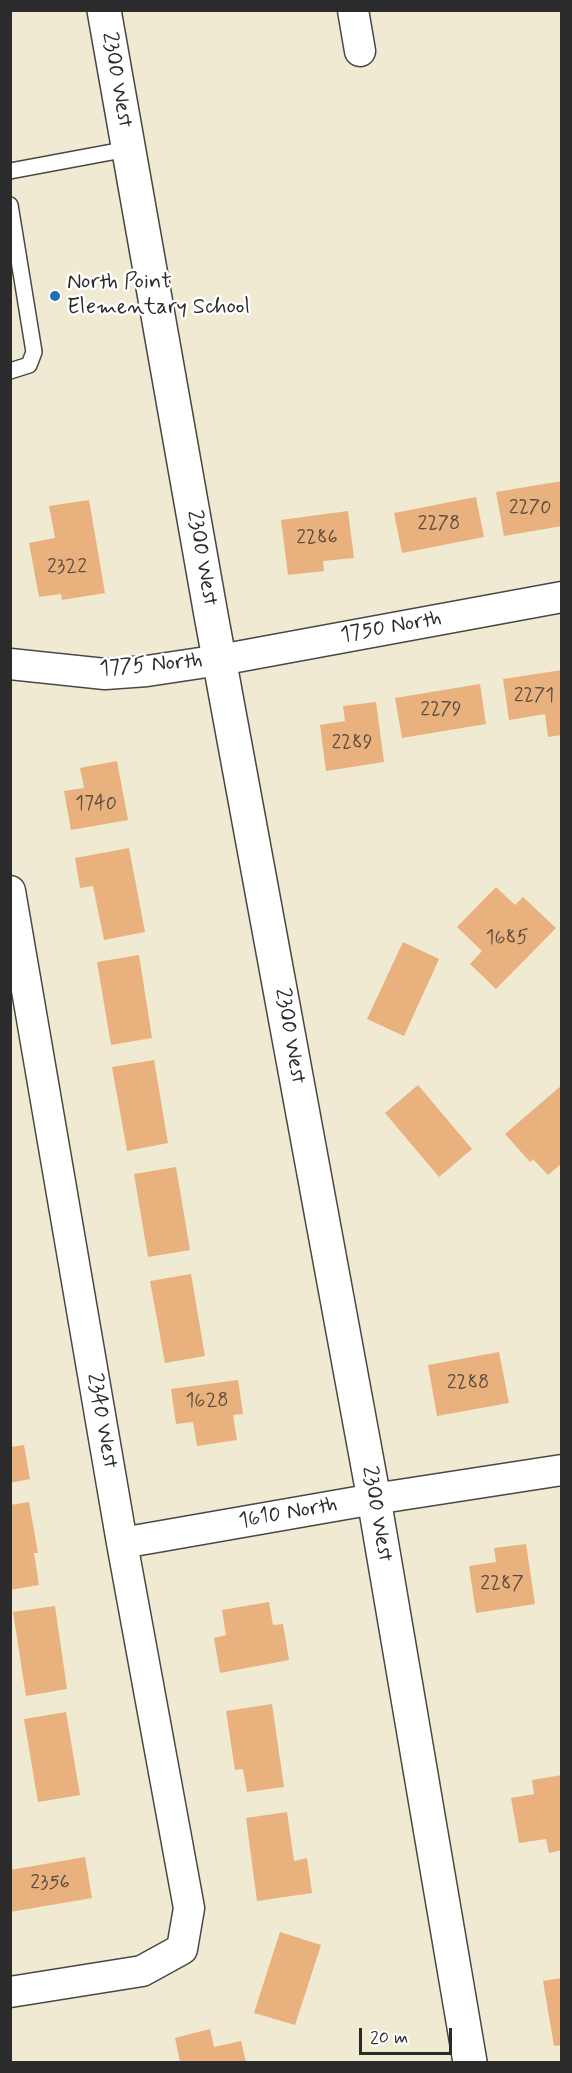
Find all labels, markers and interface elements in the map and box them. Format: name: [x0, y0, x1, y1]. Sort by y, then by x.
street label: 2300 West: [95, 30, 137, 130]
place label: North Point Elementary School: [67, 270, 250, 322]
marker: North Point Elementary School: [48, 289, 62, 303]
house number: 2270: [509, 497, 551, 521]
street label: 2300 West: [180, 508, 222, 608]
house number: 2278: [418, 513, 460, 537]
house number: 2286: [296, 527, 338, 551]
house number: 2322: [47, 556, 87, 580]
street label: 1750 North: [338, 606, 444, 650]
street label: 1775 North: [98, 648, 204, 684]
house number: 2271: [514, 685, 554, 709]
house number: 2279: [420, 699, 462, 723]
house number: 2289: [332, 732, 372, 756]
house number: 1740: [75, 793, 117, 817]
house number: 1685: [486, 927, 528, 951]
street label: 2300 West: [268, 986, 310, 1086]
street label: 2340 West: [80, 1371, 122, 1471]
house number: 2288: [447, 1372, 489, 1396]
house number: 1628: [185, 1390, 229, 1414]
street label: 2300 West: [355, 1464, 397, 1564]
street label: 1610 North: [237, 1492, 339, 1536]
house number: 2287: [480, 1573, 524, 1597]
house number: 2356: [30, 1872, 70, 1896]
scale bar: [362, 2016, 455, 2054]
text: 20 m: [370, 2026, 408, 2050]

